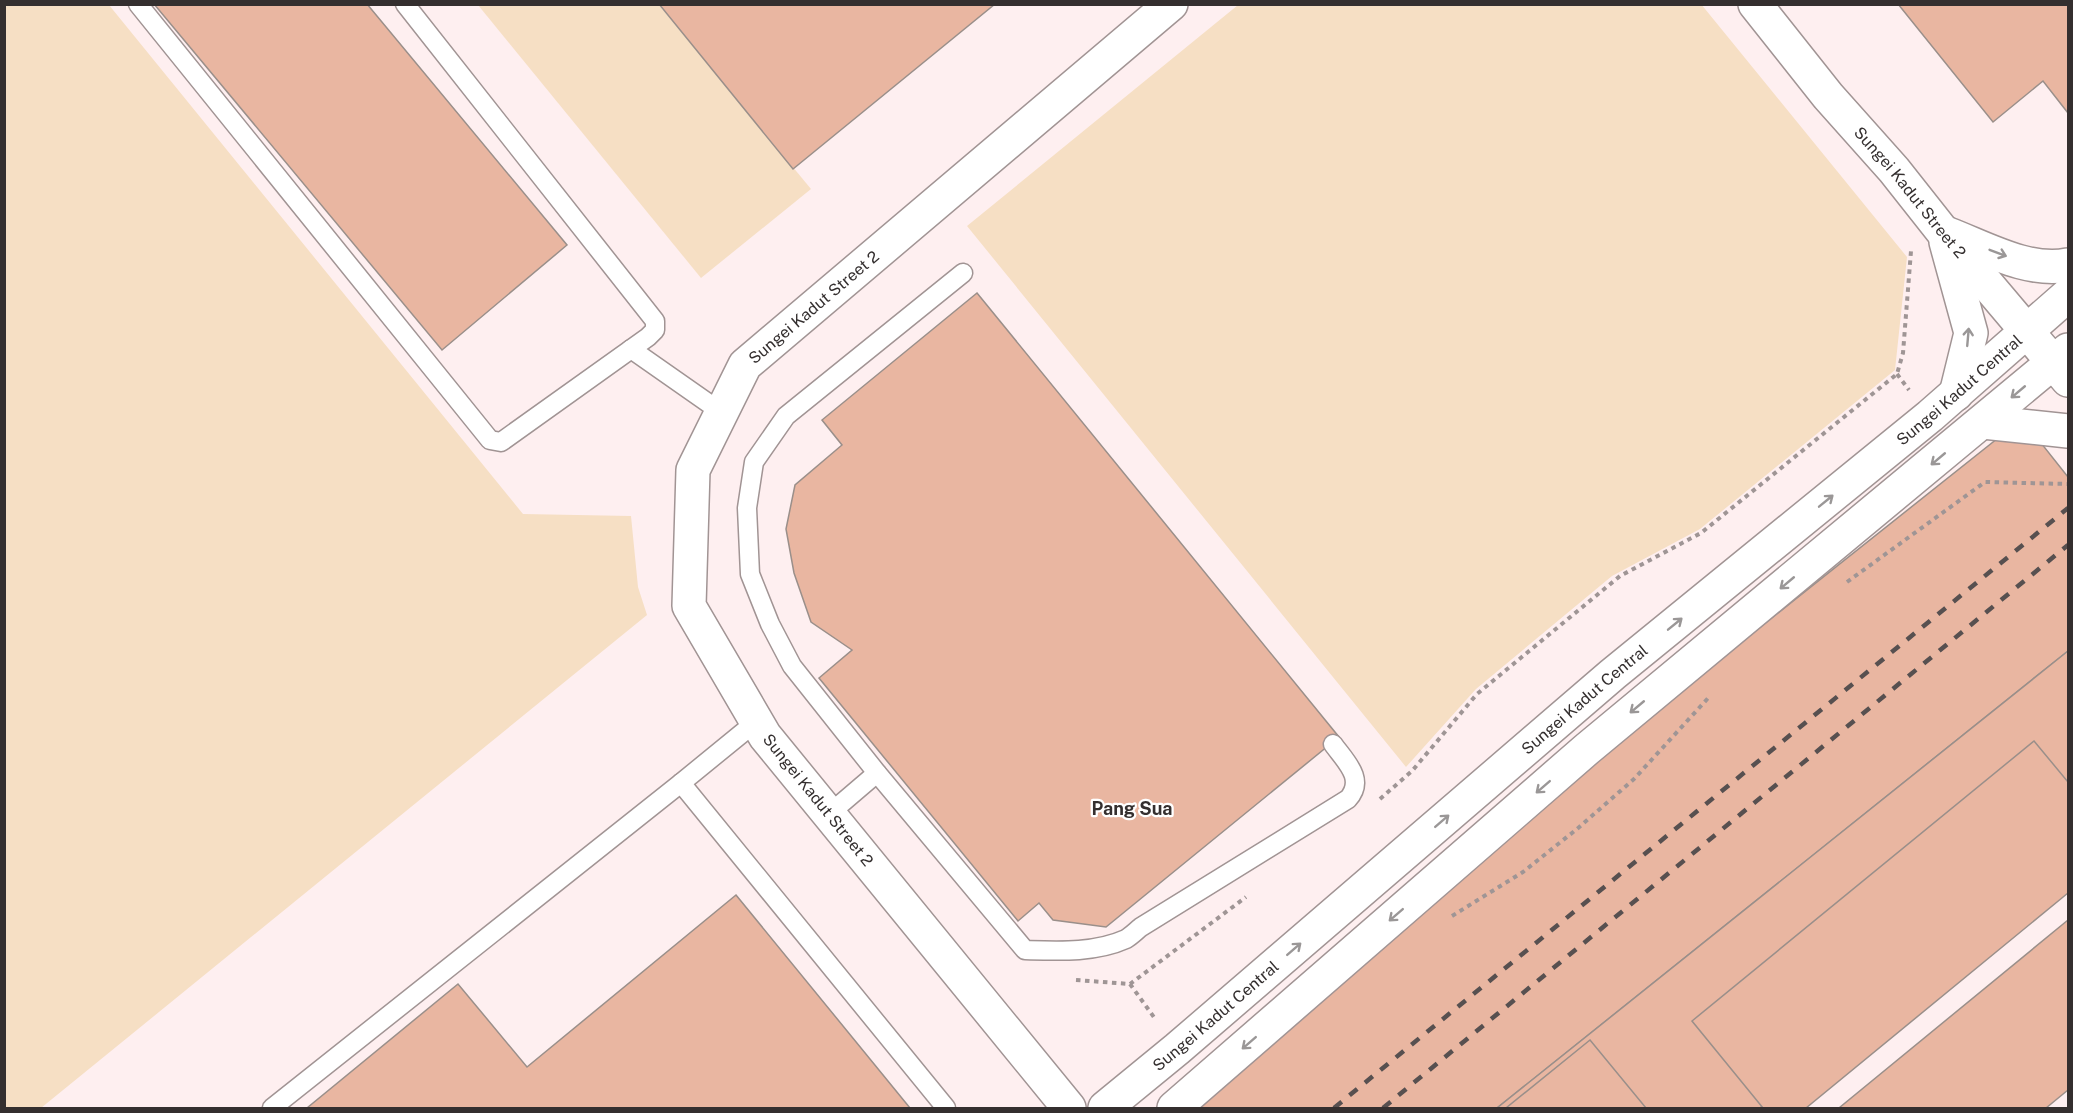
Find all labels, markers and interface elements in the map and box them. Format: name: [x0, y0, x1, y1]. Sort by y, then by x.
street label: Sungei Kadut Street 2: [1850, 123, 1970, 262]
street label: Sungei Kadut Street 2: [744, 246, 883, 368]
one-way arrow: [1988, 249, 2007, 260]
one-way arrow: [1963, 328, 1974, 347]
street label: Sungei Kadut Central: [1892, 330, 2026, 449]
one-way arrow: [2010, 385, 2026, 398]
one-way arrow: [1930, 452, 1946, 465]
one-way arrow: [1818, 494, 1833, 508]
one-way arrow: [1780, 576, 1796, 589]
one-way arrow: [1667, 618, 1683, 631]
street label: Sungei Kadut Central: [1517, 640, 1651, 758]
one-way arrow: [1629, 701, 1645, 714]
street label: Sungei Kadut Street 2: [759, 730, 877, 870]
one-way arrow: [1536, 780, 1551, 794]
district label: Pang Sua: [1091, 798, 1173, 819]
one-way arrow: [1434, 815, 1450, 828]
one-way arrow: [1389, 908, 1404, 922]
one-way arrow: [1286, 942, 1302, 955]
street label: Sungei Kadut Central: [1149, 956, 1282, 1075]
one-way arrow: [1242, 1036, 1257, 1050]

